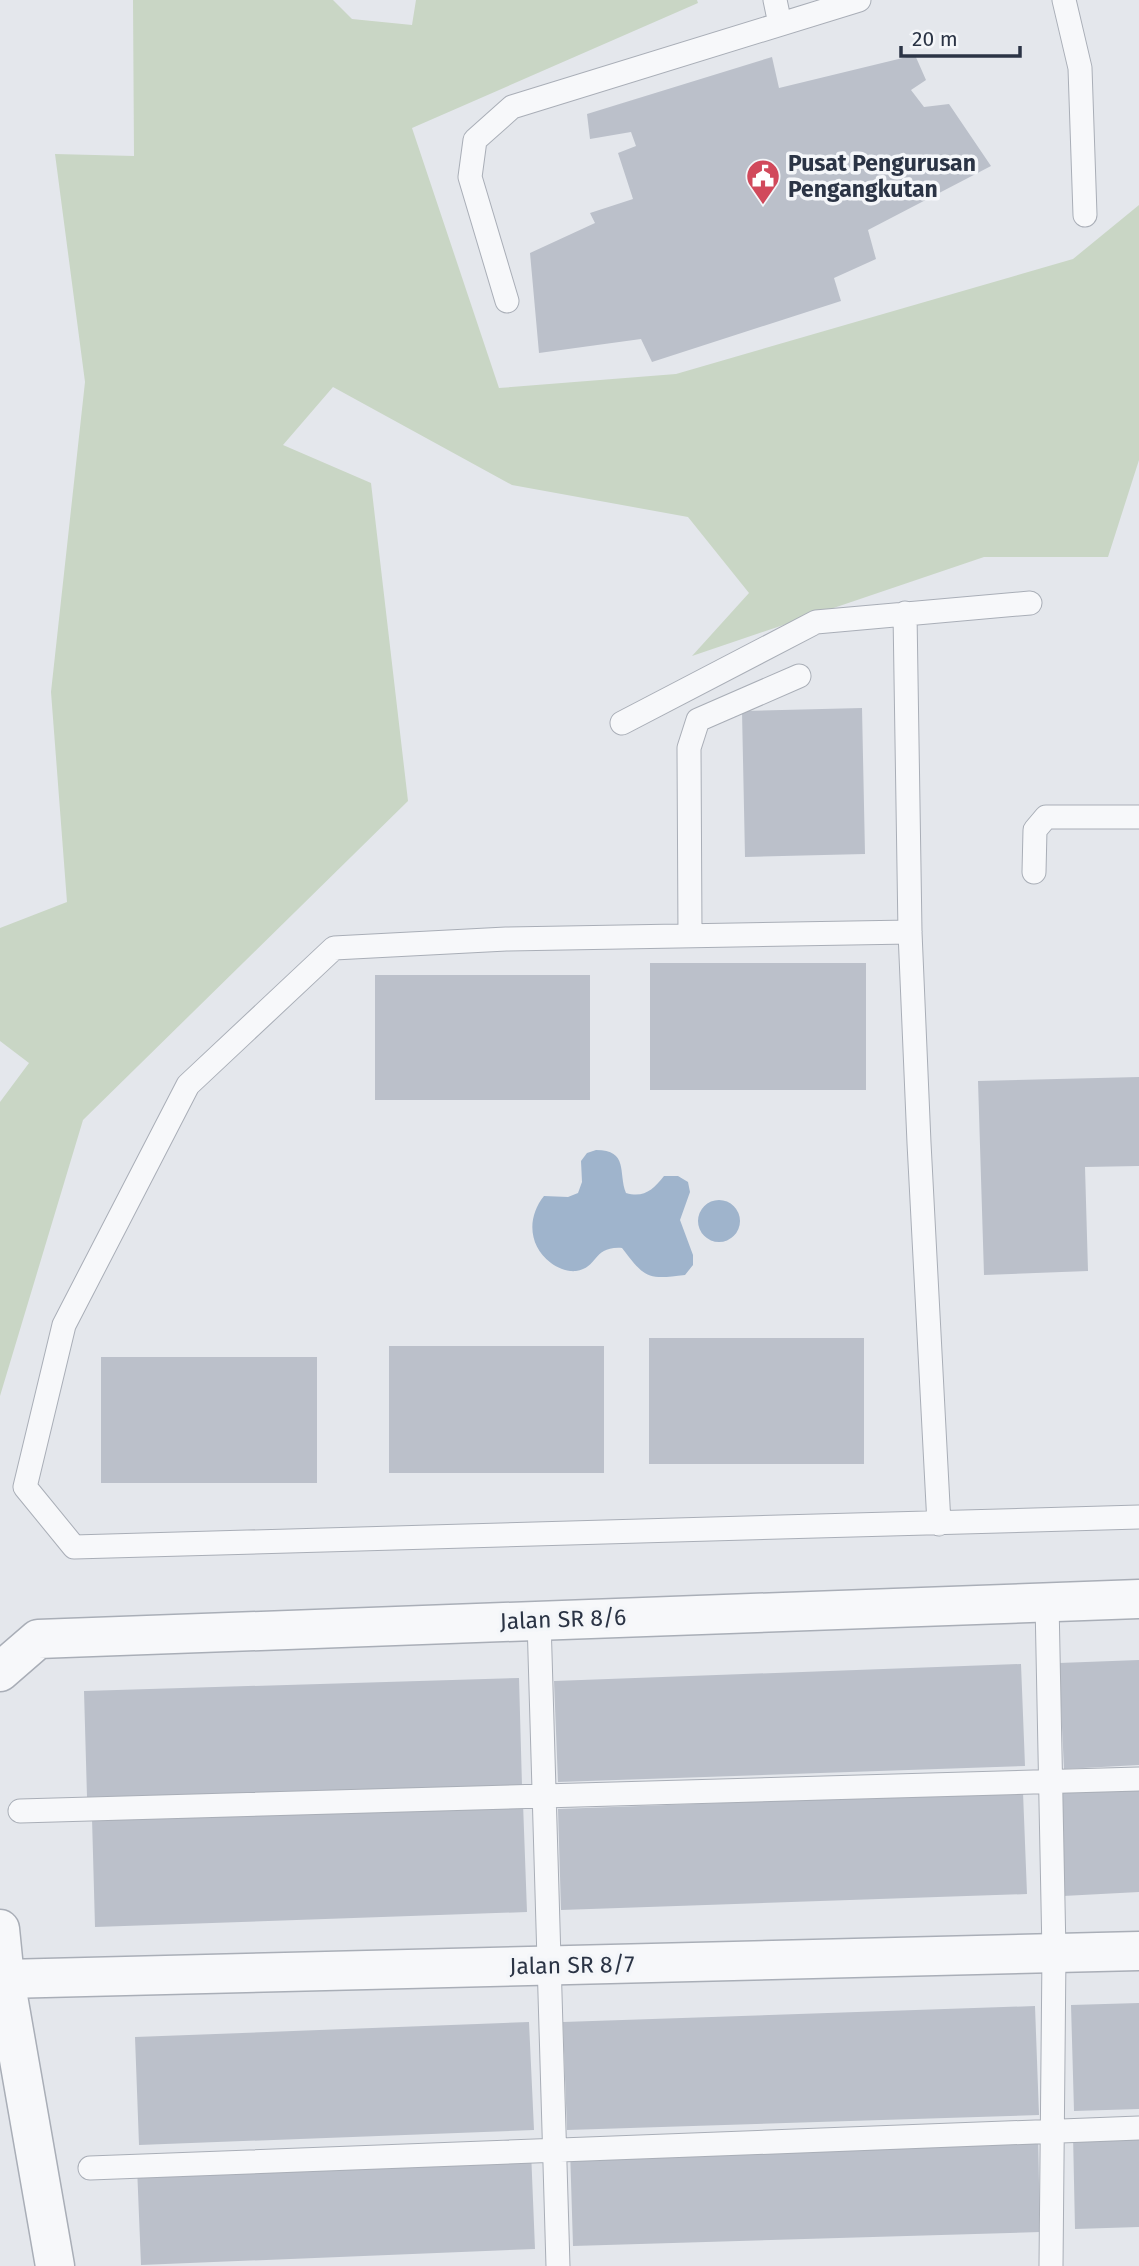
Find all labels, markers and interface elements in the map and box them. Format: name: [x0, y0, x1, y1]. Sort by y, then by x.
scale bar: [901, 14, 1020, 58]
text: 20 m: [912, 26, 958, 52]
place label: Pusat Pengurusan Pengangkutan: [788, 149, 976, 203]
public building icon: Pusat Pengurusan Pengangkutan: [744, 157, 782, 206]
street label: Jalan SR 8/6: [499, 1603, 627, 1635]
street label: Jalan SR 8/7: [509, 1950, 635, 1980]

